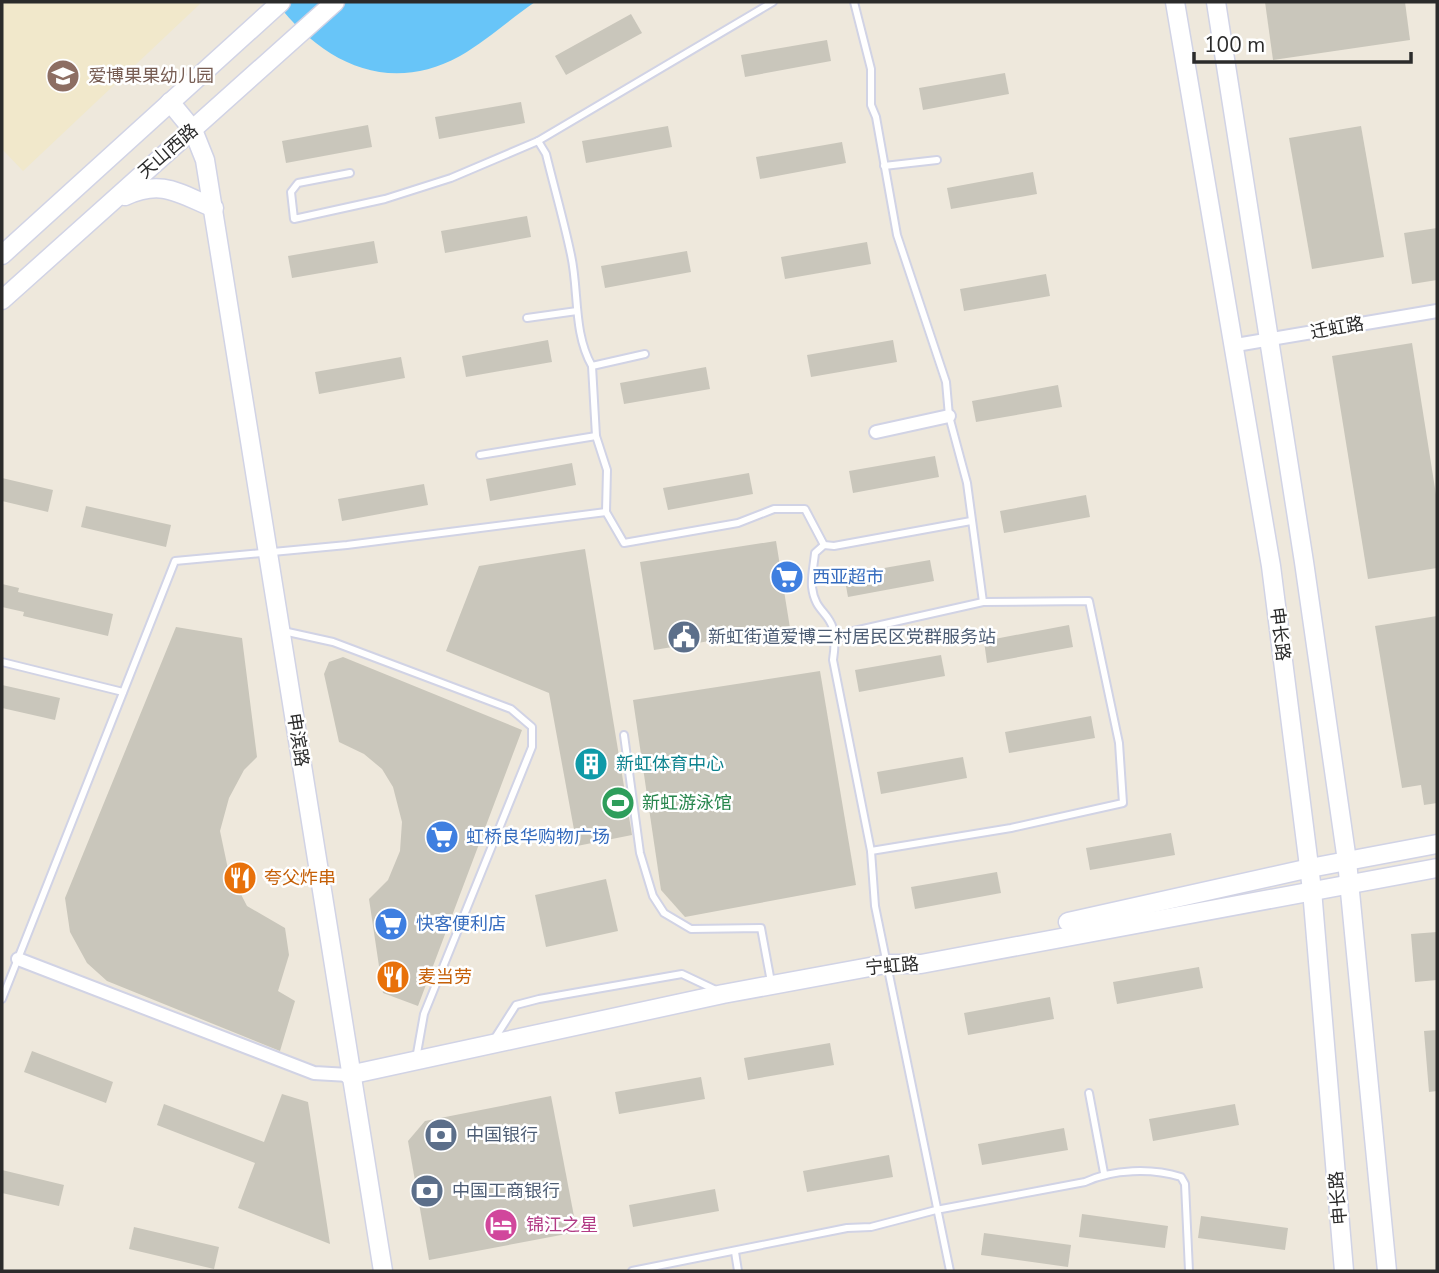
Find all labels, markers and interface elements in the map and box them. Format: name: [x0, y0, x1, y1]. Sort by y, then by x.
scale bar: [1194, 21, 1411, 65]
text: 100 m: [1204, 31, 1265, 59]
school or university icon: 爱博果果幼儿园: [44, 57, 82, 95]
place label: 爱博果果幼儿园: [88, 64, 214, 88]
street label: 天山西路: [133, 118, 203, 184]
street label: 迁虹路: [1308, 311, 1366, 345]
supermarket icon: 西亚超市: [768, 558, 806, 596]
place label: 西亚超市: [812, 565, 884, 589]
street label: 申长路: [1265, 606, 1295, 662]
public building icon: 新虹街道爱博三村居民区党群服务站: [665, 618, 703, 656]
place label: 新虹街道爱博三村居民区党群服务站: [708, 625, 996, 649]
street label: 申滨路: [282, 711, 314, 769]
building icon: 新虹体育中心: [572, 745, 610, 783]
place label: 新虹体育中心: [616, 752, 724, 776]
sports icon: 新虹游泳馆: [599, 784, 637, 822]
place label: 新虹游泳馆: [642, 791, 732, 815]
supermarket icon: 虹桥良华购物广场: [423, 818, 461, 856]
place label: 虹桥良华购物广场: [466, 825, 610, 849]
restaurant icon: 夸父炸串: [221, 859, 259, 897]
place label: 夸父炸串: [264, 866, 336, 890]
supermarket icon: 快客便利店: [372, 905, 410, 943]
place label: 快客便利店: [416, 912, 506, 936]
street label: 宁虹路: [864, 952, 920, 980]
restaurant icon: 麦当劳: [374, 958, 412, 996]
place label: 麦当劳: [418, 965, 472, 989]
bank icon: 中国银行: [422, 1116, 460, 1154]
place label: 中国银行: [466, 1123, 538, 1147]
street label: 申长路: [1324, 1170, 1352, 1226]
bank icon: 中国工商银行: [408, 1172, 446, 1210]
place label: 中国工商银行: [452, 1179, 560, 1203]
hotel icon: 锦江之星: [482, 1206, 520, 1244]
place label: 锦江之星: [526, 1213, 598, 1237]

